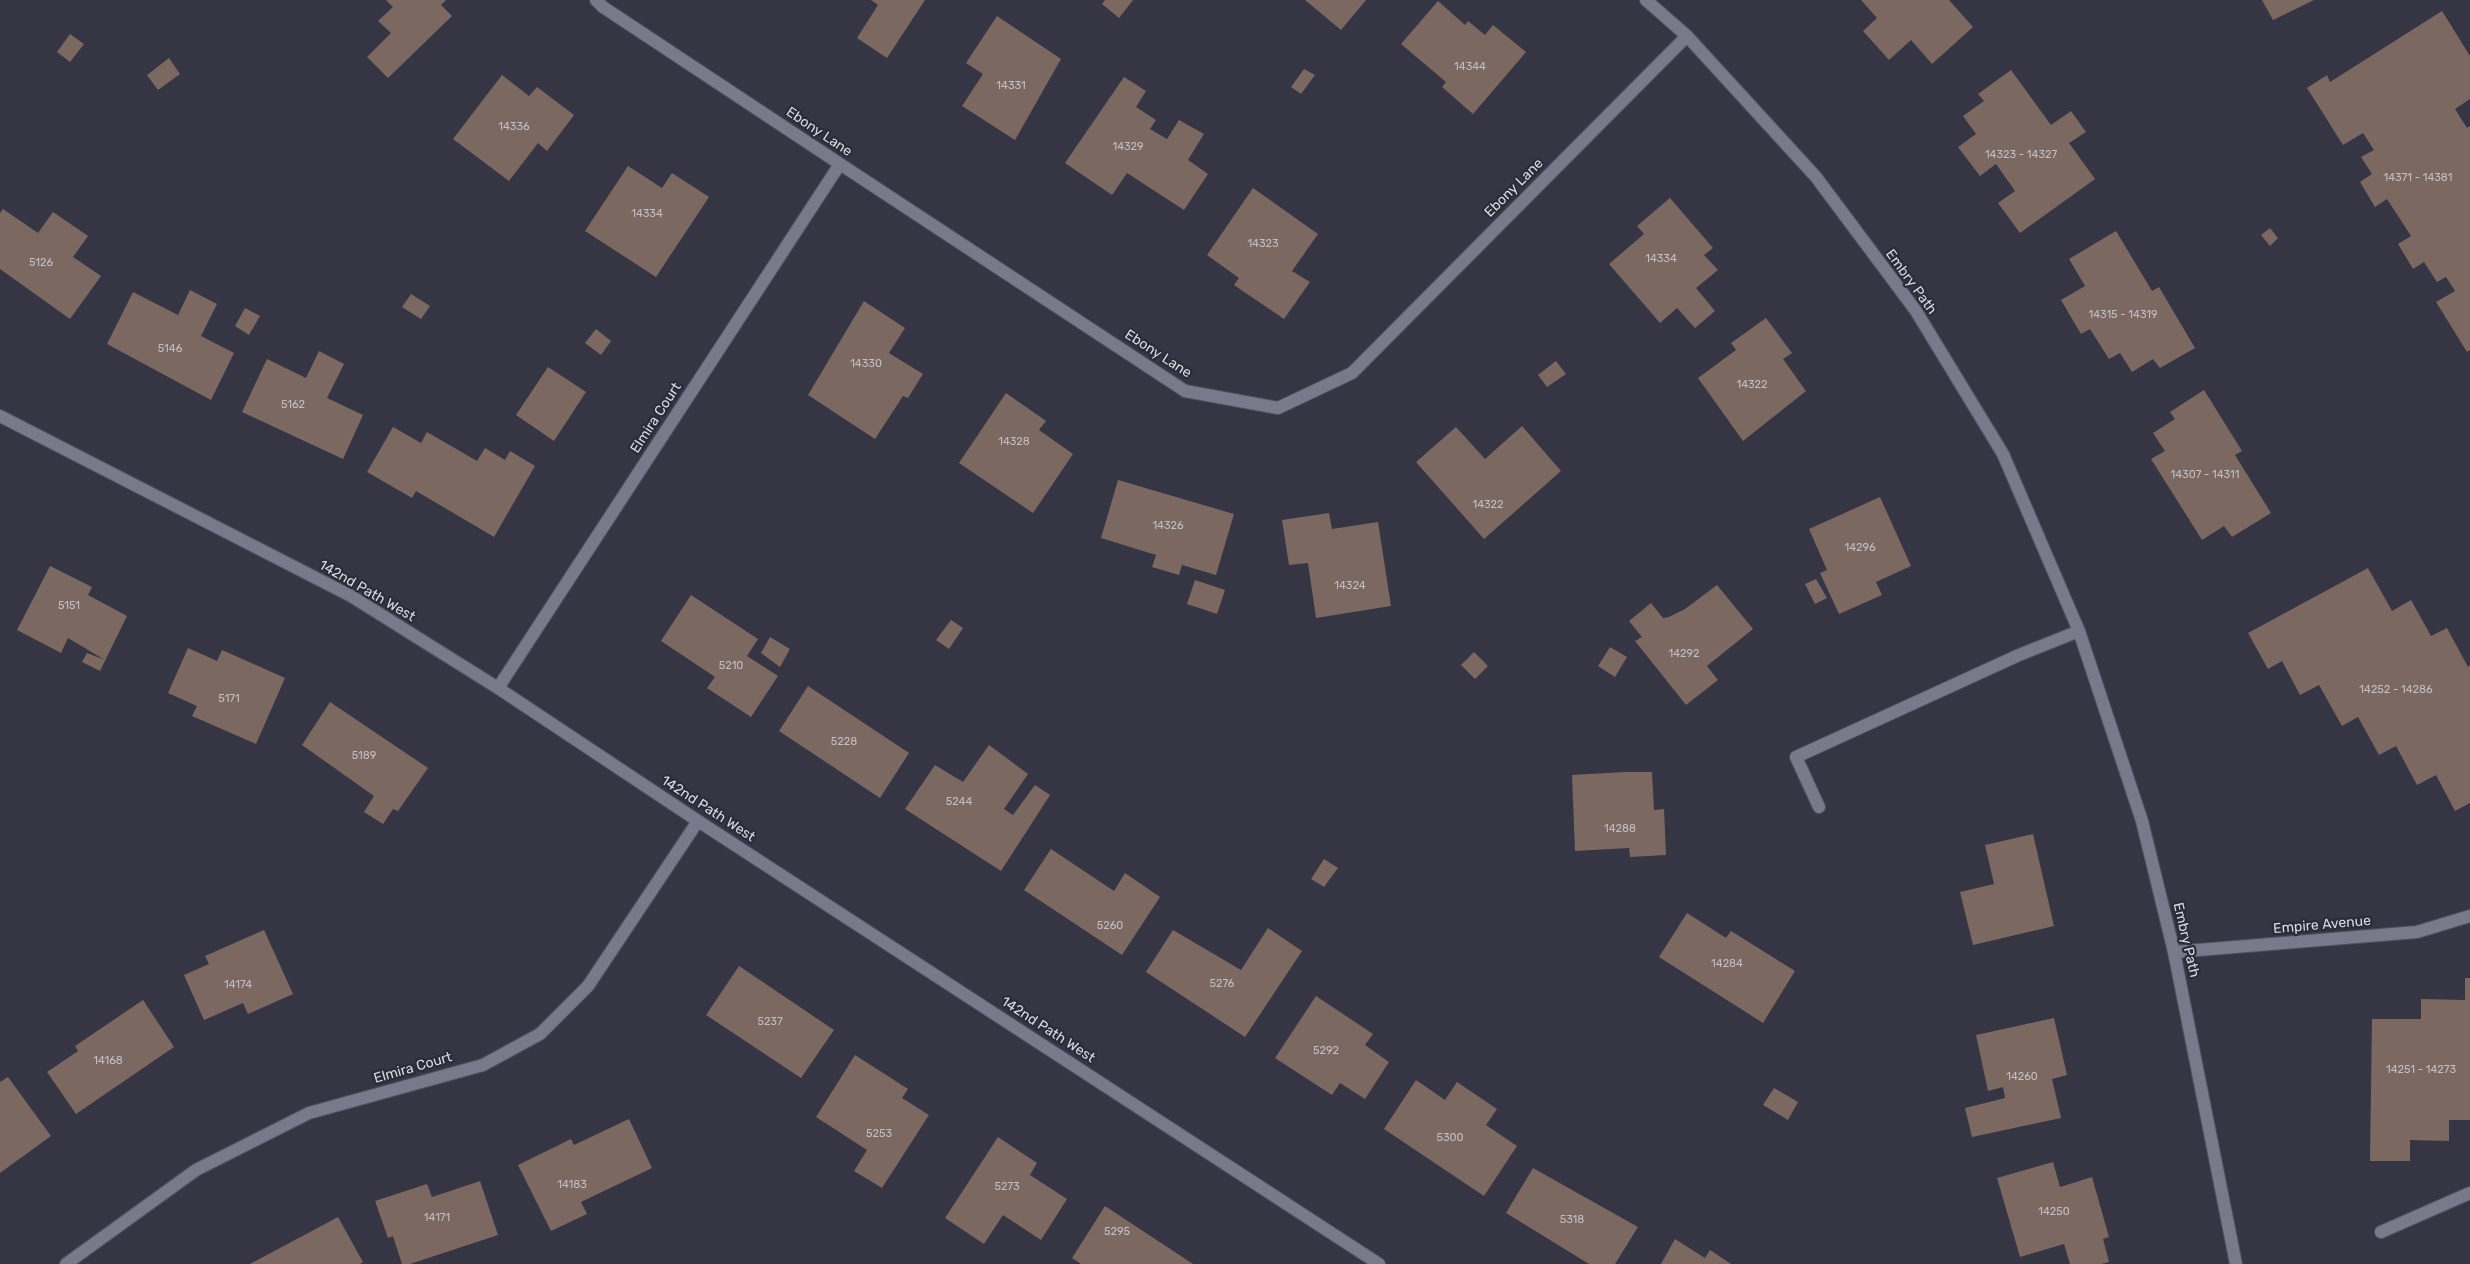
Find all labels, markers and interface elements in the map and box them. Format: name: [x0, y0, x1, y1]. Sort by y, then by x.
house number: 14344: [1454, 60, 1486, 74]
house number: 14331: [996, 79, 1026, 93]
street label: Ebony Lane: [783, 104, 855, 160]
house number: 14336: [498, 120, 530, 134]
house number: 14329: [1112, 140, 1144, 154]
house number: 14323 - 14327: [1985, 148, 2057, 162]
street label: Ebony Lane: [1481, 155, 1547, 221]
house number: 14371 - 14381: [2383, 171, 2453, 185]
house number: 14334: [631, 207, 663, 221]
house number: 14323: [1247, 237, 1279, 251]
street label: Embry Path: [1882, 246, 1940, 318]
house number: 14334: [1645, 252, 1677, 266]
house number: 5126: [29, 256, 53, 270]
house number: 14315 - 14319: [2088, 308, 2158, 322]
street label: Ebony Lane: [1121, 326, 1195, 382]
house number: 5146: [158, 342, 182, 356]
house number: 14330: [850, 357, 882, 371]
house number: 14322: [1736, 378, 1768, 392]
street label: Elmira Court: [627, 380, 685, 456]
house number: 5162: [281, 398, 305, 412]
house number: 14328: [998, 435, 1030, 449]
house number: 14307 - 14311: [2171, 468, 2239, 482]
house number: 14322: [1472, 498, 1504, 512]
house number: 14326: [1152, 519, 1184, 533]
house number: 14296: [1844, 541, 1876, 555]
street label: 142nd Path West: [316, 557, 418, 625]
house number: 14324: [1334, 579, 1366, 593]
house number: 5151: [58, 599, 80, 613]
house number: 14292: [1669, 647, 1699, 661]
house number: 5210: [719, 659, 743, 673]
house number: 14252 - 14286: [2359, 683, 2433, 697]
house number: 5171: [218, 692, 240, 706]
house number: 5228: [831, 735, 857, 749]
house number: 5189: [352, 749, 376, 763]
street label: 142nd Path West: [658, 772, 758, 846]
house number: 5244: [946, 795, 972, 809]
house number: 14288: [1604, 822, 1636, 836]
street label: Embry Path: [2169, 901, 2203, 979]
street label: Empire Avenue: [2272, 912, 2372, 938]
house number: 5260: [1097, 919, 1123, 933]
house number: 14284: [1711, 957, 1743, 971]
house number: 5276: [1210, 977, 1234, 991]
house number: 14174: [224, 978, 252, 992]
street label: 142nd Path West: [998, 993, 1098, 1067]
house number: 5237: [757, 1015, 783, 1029]
house number: 5292: [1313, 1044, 1339, 1058]
street label: Elmira Court: [372, 1049, 454, 1087]
house number: 14168: [93, 1054, 123, 1068]
house number: 14251 - 14273: [2386, 1063, 2456, 1077]
house number: 14260: [2006, 1070, 2038, 1084]
house number: 5253: [866, 1127, 892, 1141]
house number: 5300: [1436, 1131, 1464, 1145]
house number: 14183: [557, 1178, 587, 1192]
house number: 5273: [994, 1180, 1020, 1194]
house number: 14250: [2038, 1205, 2070, 1219]
house number: 14171: [424, 1211, 450, 1225]
house number: 5318: [1560, 1213, 1584, 1227]
house number: 5295: [1104, 1225, 1130, 1239]

